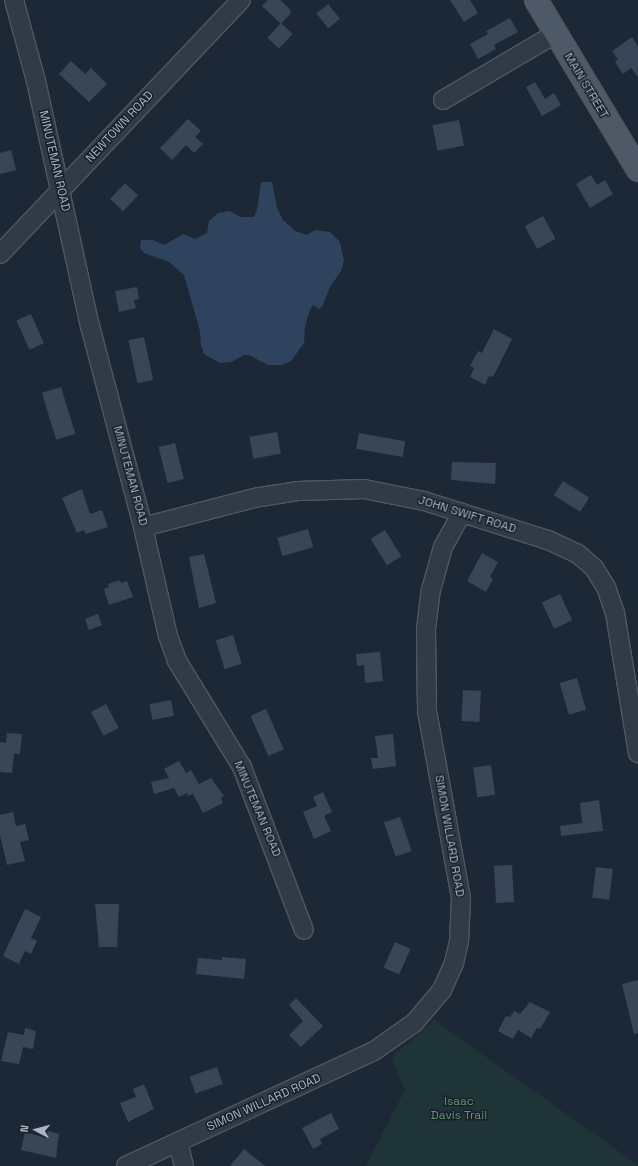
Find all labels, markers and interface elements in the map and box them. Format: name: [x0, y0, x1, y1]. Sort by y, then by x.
street label: MAIN STREET: [561, 51, 611, 121]
street label: NEWTOWN ROAD: [83, 88, 157, 166]
street label: MINUTEMAN ROAD: [35, 109, 73, 213]
street label: MINUTEMAN ROAD: [110, 424, 150, 528]
street label: JOHN SWIFT ROAD: [416, 493, 518, 537]
street label: MINUTEMAN ROAD: [230, 759, 284, 859]
street label: SIMON WILLARD ROAD: [431, 774, 467, 898]
street label: SIMON WILLARD ROAD: [205, 1071, 323, 1135]
park label: Isaac Davis Trail: [431, 1095, 487, 1123]
north arrow: [16, 1110, 56, 1150]
text: N: [17, 1124, 31, 1133]

